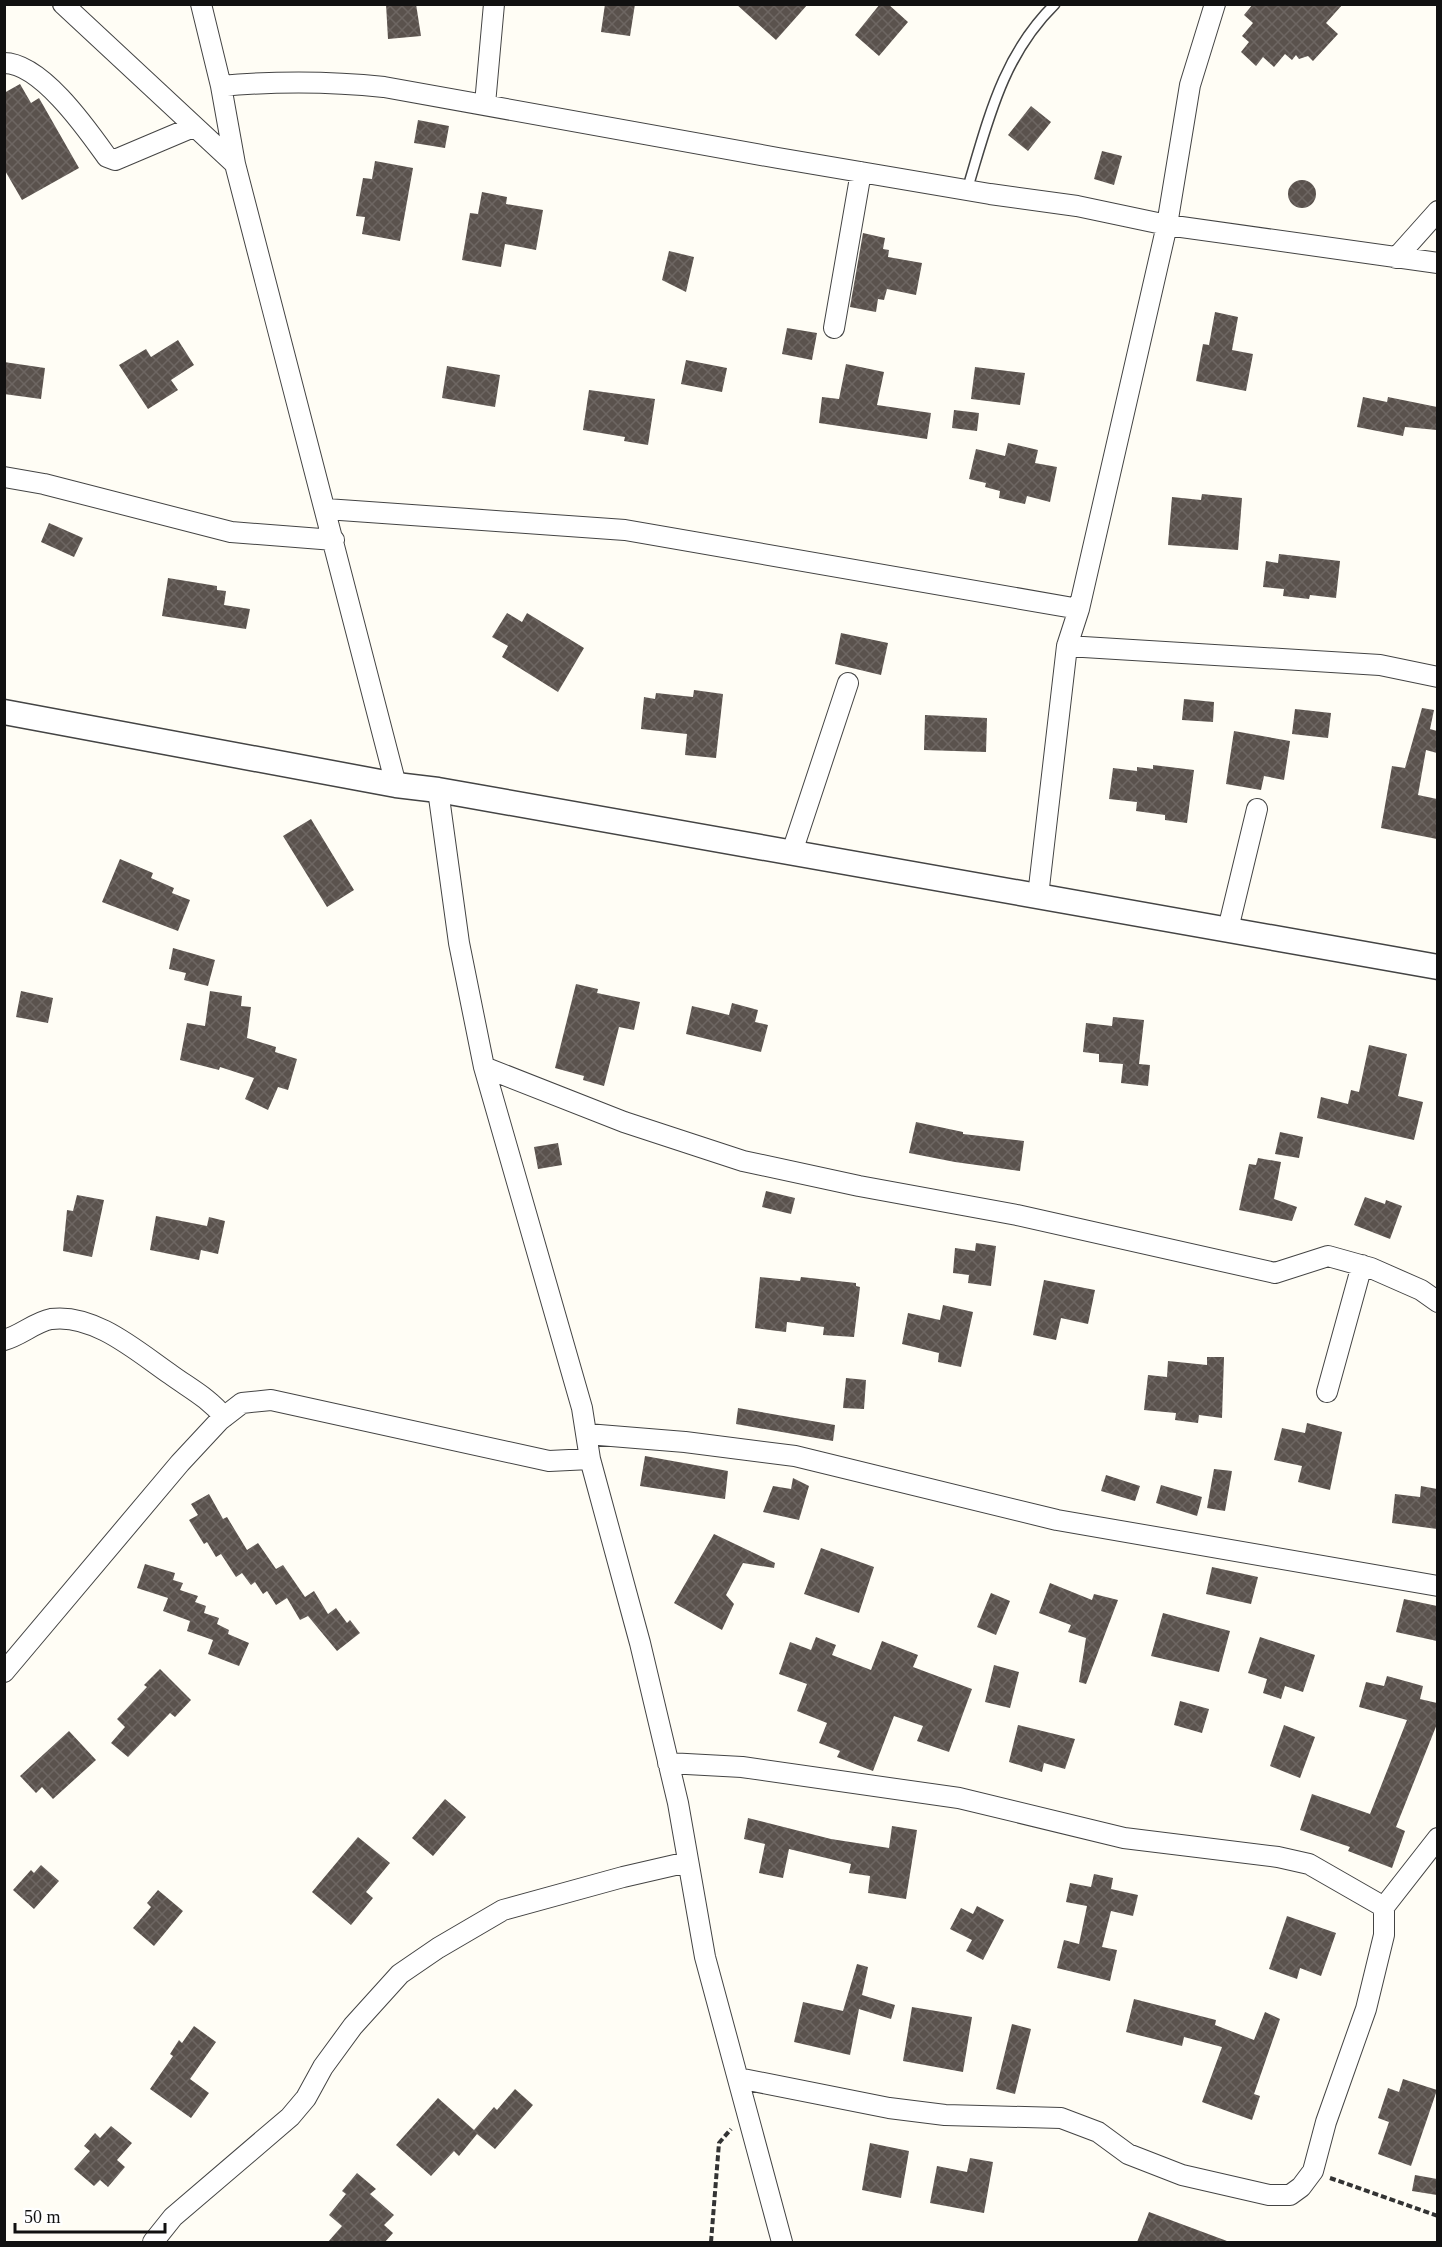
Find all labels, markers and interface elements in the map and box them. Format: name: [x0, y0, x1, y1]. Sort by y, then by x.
scale bar: [15, 2196, 165, 2234]
text: 50 m: [24, 2207, 61, 2227]

